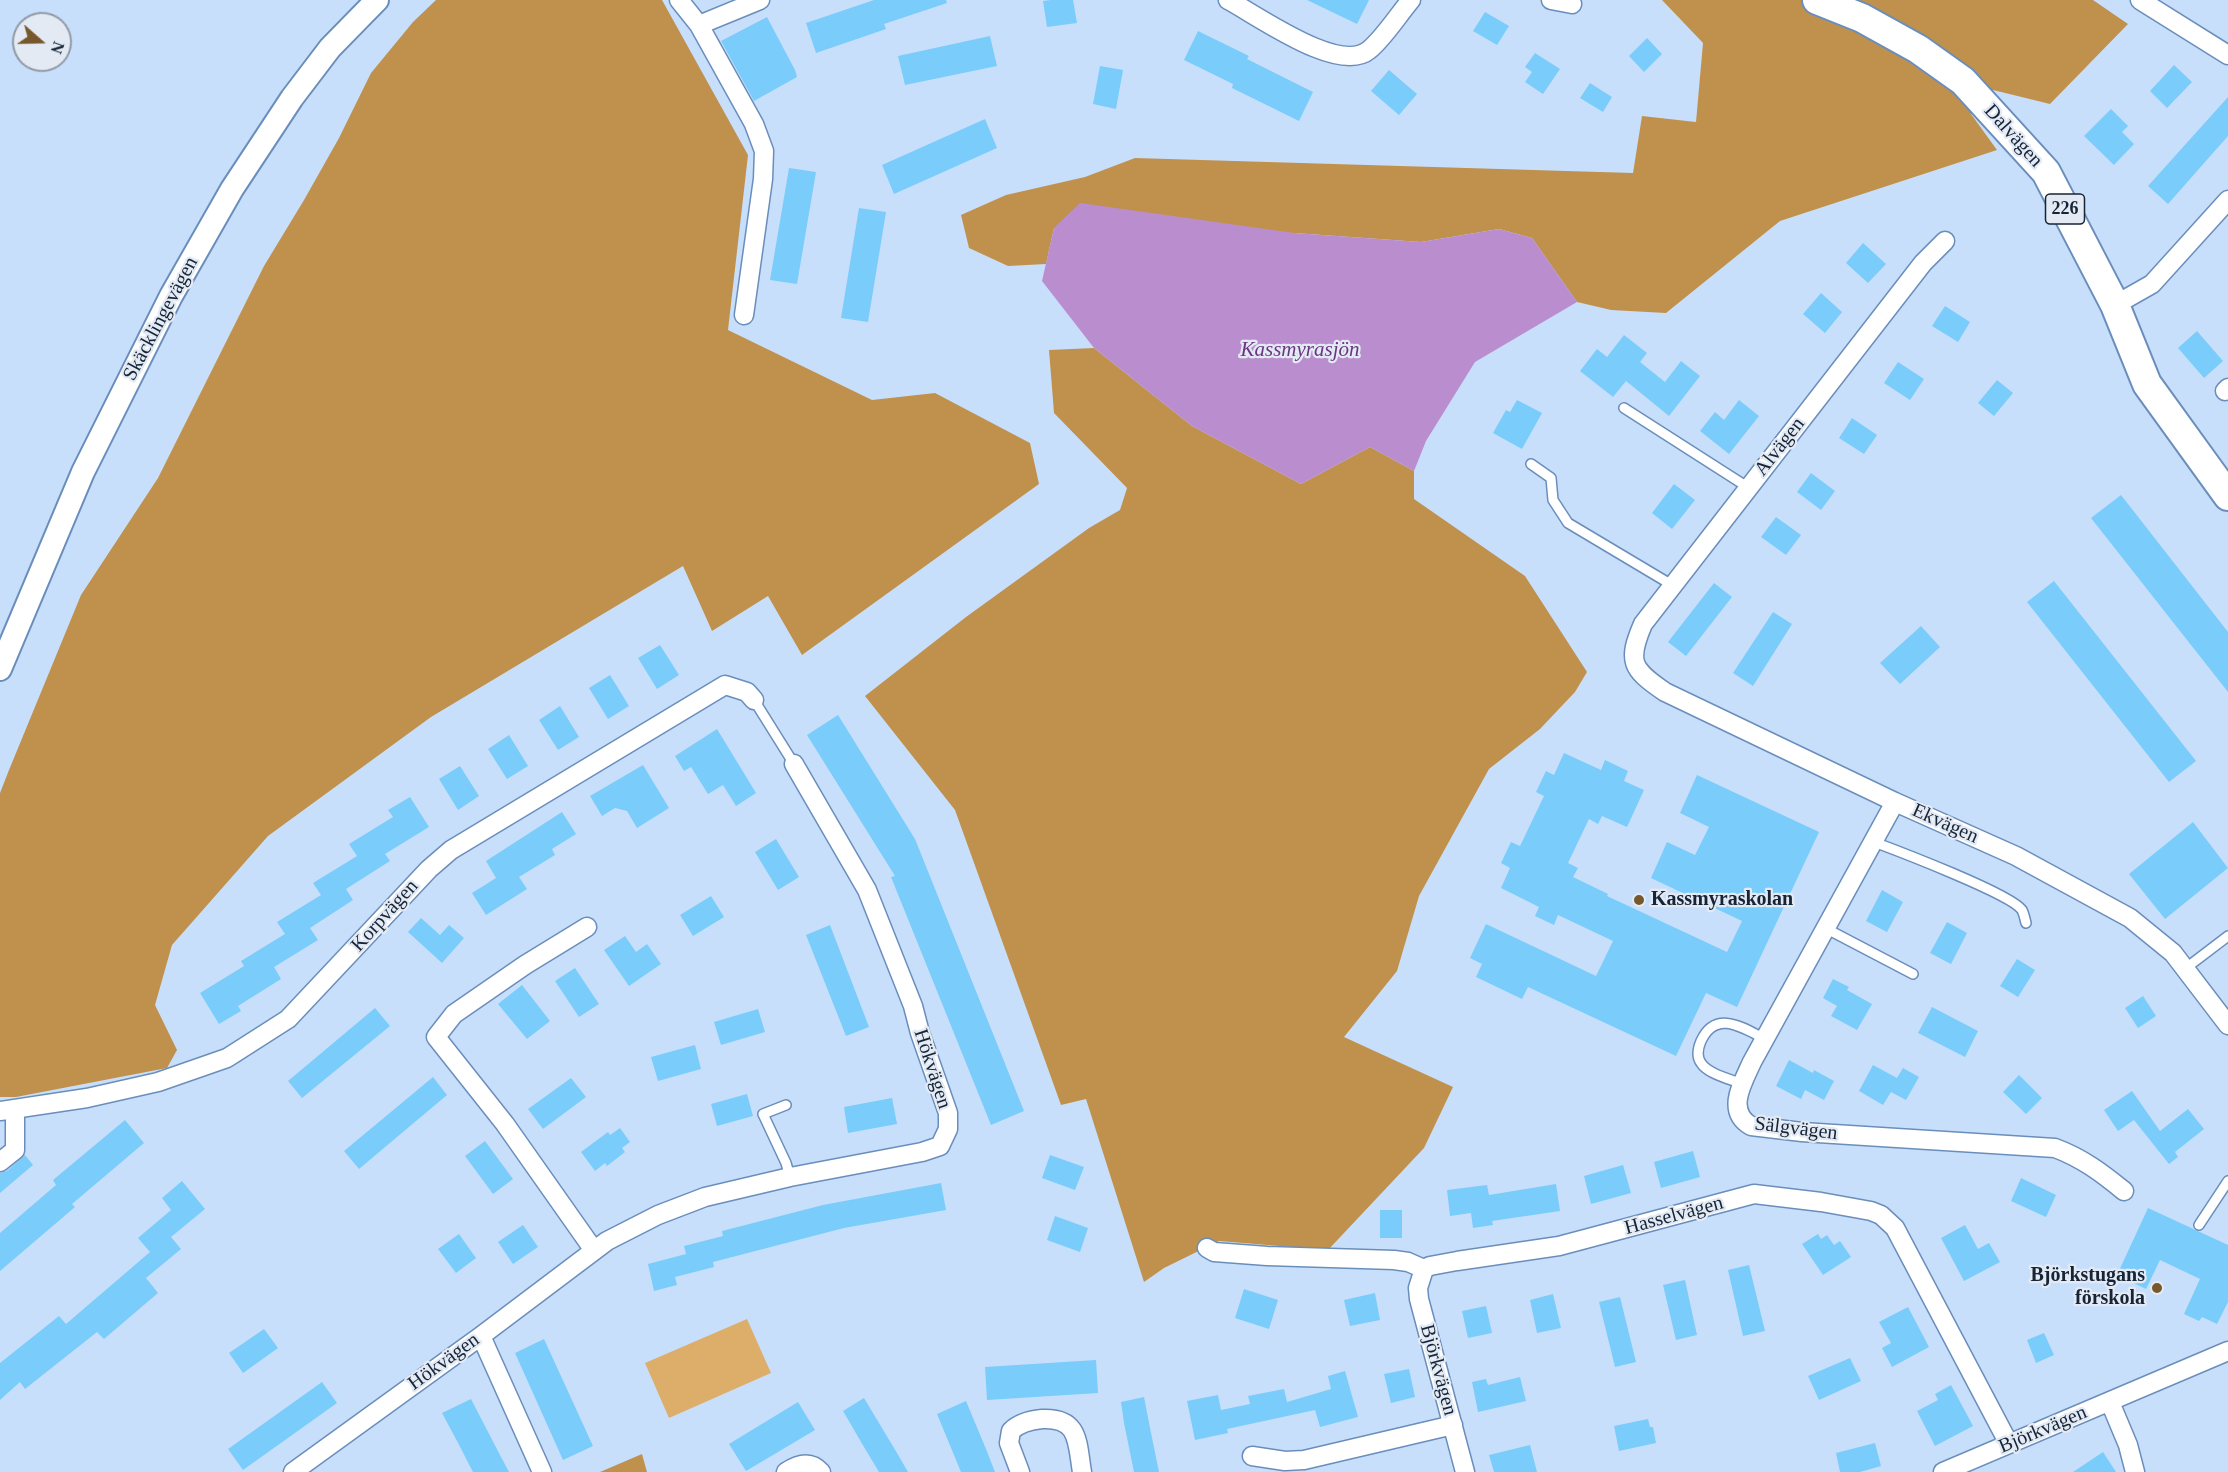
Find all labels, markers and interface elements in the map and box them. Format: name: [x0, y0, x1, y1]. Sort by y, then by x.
north arrow: [12, 12, 72, 72]
text: N: [48, 39, 67, 56]
street label: Dalvägen: [1978, 99, 2048, 173]
road number: 226: [2046, 194, 2084, 224]
street label: Skäcklingevägen: [118, 253, 204, 385]
water label: Kassmyrasjön: [1240, 337, 1360, 363]
street label: Alvägen: [1750, 413, 1810, 481]
street label: Ekvägen: [1908, 799, 1982, 849]
street label: Korpvägen: [346, 875, 424, 957]
place label: Kassmyraskolan: [1651, 888, 1793, 912]
marker: Kassmyraskolan: [1632, 893, 1646, 907]
street label: Hökvägen: [908, 1026, 956, 1112]
street label: Sälgvägen: [1753, 1112, 1839, 1146]
street label: Hasselvägen: [1622, 1191, 1726, 1241]
place label: Björkstugans förskola: [2031, 1264, 2145, 1311]
marker: Björkstugans förskola: [2150, 1281, 2164, 1295]
street label: Björkvägen: [1414, 1322, 1462, 1418]
street label: Hökvägen: [404, 1328, 484, 1396]
street label: Björkvägen: [1995, 1401, 2091, 1459]

